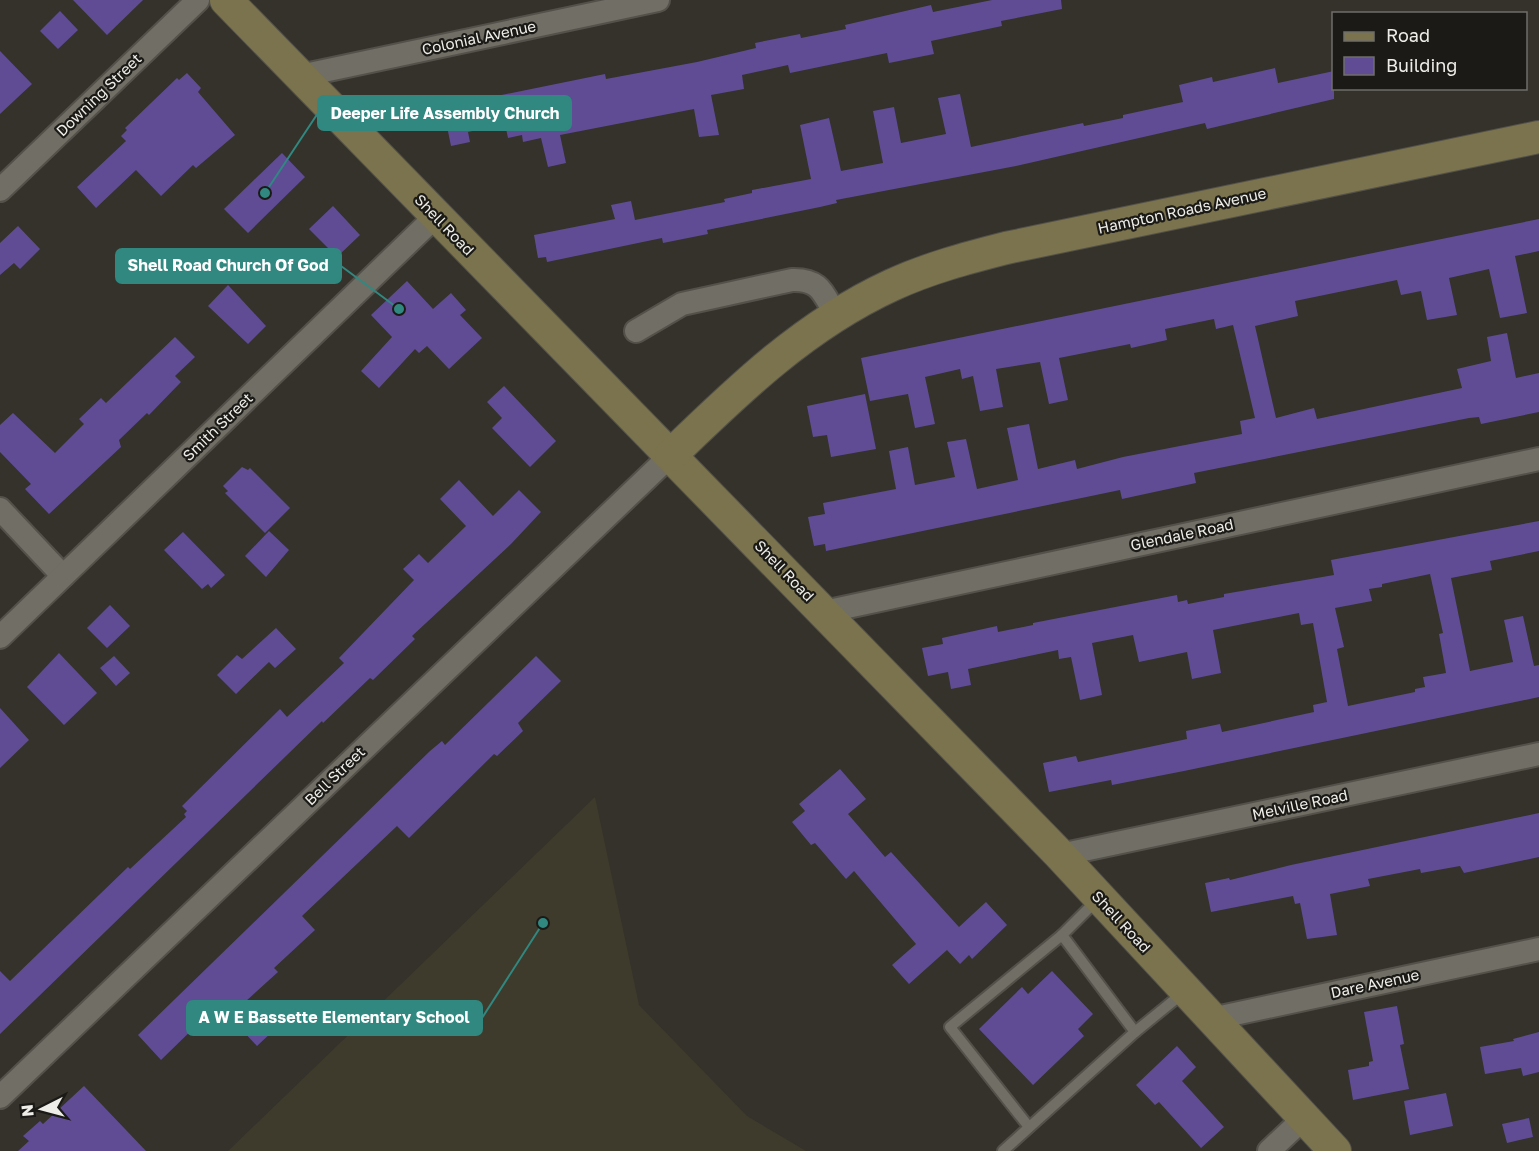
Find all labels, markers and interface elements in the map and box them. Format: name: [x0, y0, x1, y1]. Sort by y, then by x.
legend: [1332, 12, 1527, 90]
street label: Colonial Avenue: [420, 16, 538, 58]
text: Road: [1386, 24, 1430, 46]
street label: Downing Street: [52, 49, 145, 139]
text: Building: [1386, 54, 1457, 76]
callout: Deeper Life Assembly Church: [318, 96, 571, 130]
text: Deeper Life Assembly Church: [330, 103, 560, 123]
street label: Hampton Roads Avenue: [1096, 183, 1268, 237]
street label: Shell Road: [411, 190, 478, 258]
callout: Shell Road Church Of God: [116, 249, 341, 283]
text: Shell Road Church Of God: [128, 255, 329, 275]
street label: Smith Street: [179, 388, 256, 464]
street label: Glendale Road: [1129, 514, 1235, 554]
street label: Shell Road: [751, 536, 818, 604]
street label: Bell Street: [301, 742, 368, 808]
street label: Melville Road: [1250, 785, 1349, 823]
street label: Shell Road: [1089, 887, 1155, 956]
street label: Dare Avenue: [1329, 965, 1421, 1001]
callout: A W E Bassette Elementary School: [187, 1001, 482, 1035]
text: A W E Bassette Elementary School: [198, 1007, 470, 1027]
north arrow: [12, 1079, 72, 1139]
text: N: [17, 1103, 38, 1118]

